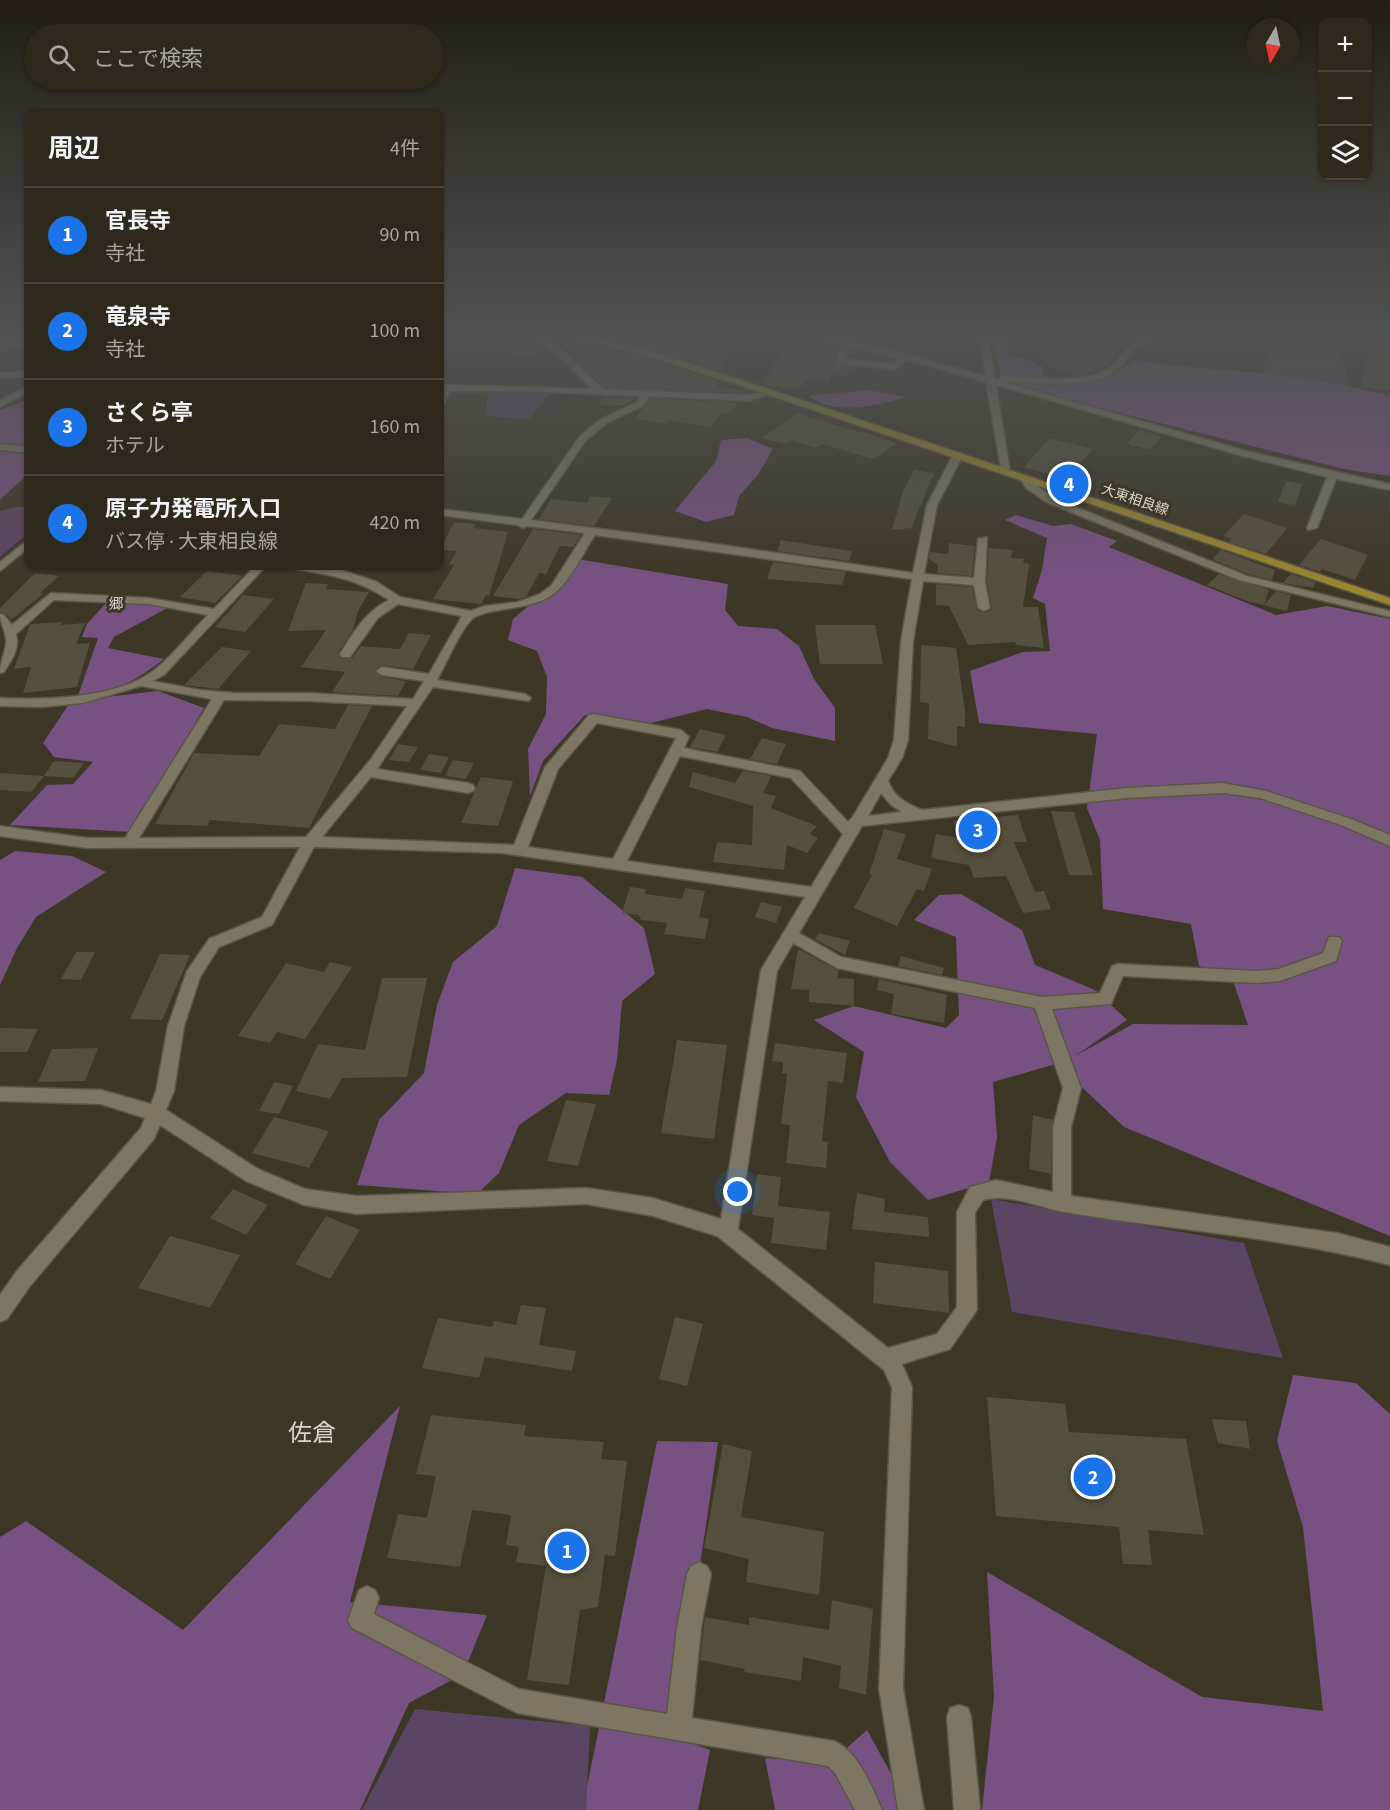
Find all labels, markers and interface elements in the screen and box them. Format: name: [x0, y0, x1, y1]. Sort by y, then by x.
north arrow: [1246, 18, 1300, 72]
map controls: [1318, 18, 1372, 180]
button: +: [1318, 18, 1372, 72]
search box: [24, 24, 444, 90]
icon: search: [45, 41, 78, 74]
text: ここで検索: [93, 43, 203, 75]
button: −: [1318, 72, 1372, 126]
button: layers: [1318, 126, 1372, 180]
text: 周辺: [48, 130, 100, 167]
text: 4件: [390, 135, 420, 163]
text: 官長寺: [105, 205, 171, 237]
text: 1: [62, 221, 73, 249]
text: 90 m: [380, 221, 420, 249]
text: 寺社: [105, 240, 145, 268]
text: 竜泉寺: [105, 301, 171, 333]
text: 2: [62, 317, 73, 345]
text: 100 m: [370, 317, 420, 345]
text: 寺社: [105, 336, 145, 364]
text: さくら亭: [105, 397, 193, 429]
text: 3: [62, 413, 73, 441]
text: 160 m: [370, 413, 420, 441]
text: ホテル: [105, 432, 165, 460]
pin: 4: [1050, 462, 1088, 506]
street label: 大東相良線: [1099, 479, 1171, 521]
text: 原子力発電所入口: [105, 493, 281, 525]
text: 4: [62, 509, 73, 537]
text: 420 m: [370, 509, 420, 537]
text: バス停 · 大東相良線: [105, 528, 278, 556]
district label: 郷: [108, 594, 124, 615]
pin: 3: [958, 808, 998, 852]
your location: [723, 1177, 752, 1206]
district label: 佐倉: [288, 1416, 336, 1451]
pin: 2: [1074, 1454, 1112, 1500]
pin: 1: [548, 1528, 586, 1574]

